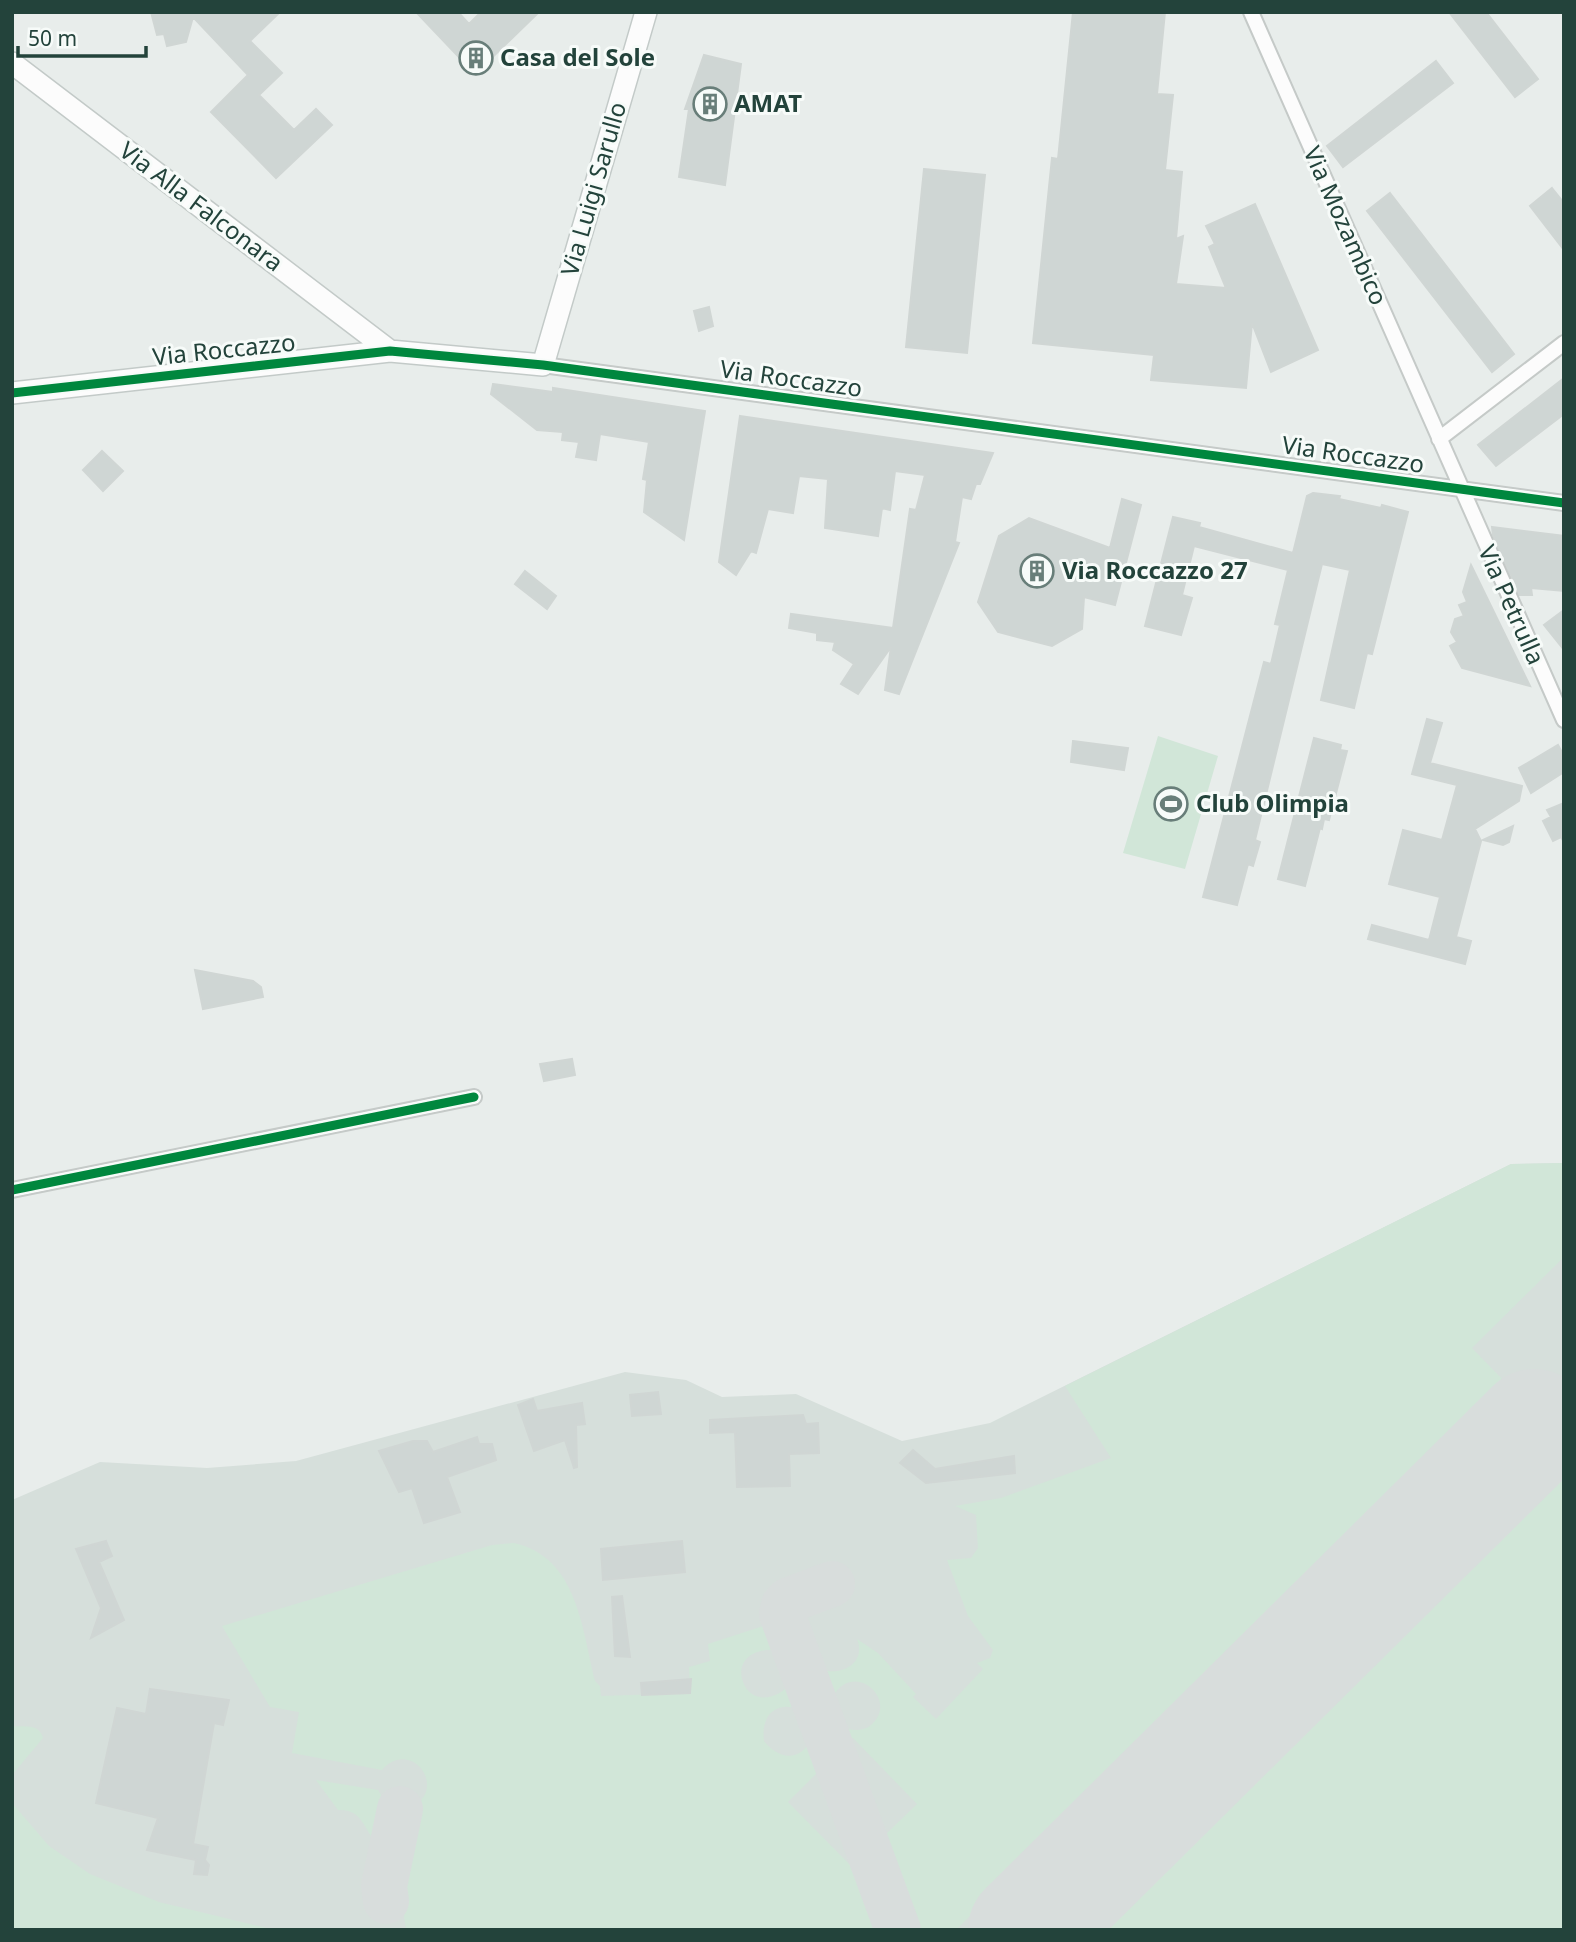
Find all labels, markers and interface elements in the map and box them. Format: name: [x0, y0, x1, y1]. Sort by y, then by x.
scale bar: [18, 14, 145, 58]
text: 50 m: [28, 24, 77, 52]
building icon: Casa del Sole: [457, 39, 495, 77]
place label: Casa del Sole: [500, 40, 655, 73]
building icon: AMAT: [691, 85, 729, 123]
place label: AMAT: [734, 86, 802, 119]
street label: Via Luigi Sarullo: [552, 98, 633, 279]
street label: Via Alla Falconara: [113, 133, 291, 278]
street label: Via Mozambico: [1297, 141, 1396, 310]
street label: Via Roccazzo: [151, 325, 297, 372]
street label: Via Roccazzo: [718, 351, 864, 404]
street label: Via Roccazzo: [1280, 427, 1426, 480]
street label: Via Petrulla: [1471, 539, 1553, 669]
building icon: Via Roccazzo 27: [1018, 552, 1056, 590]
place label: Via Roccazzo 27: [1062, 553, 1248, 586]
sports icon: Club Olimpia: [1152, 785, 1190, 823]
place label: Club Olimpia: [1196, 786, 1349, 819]

